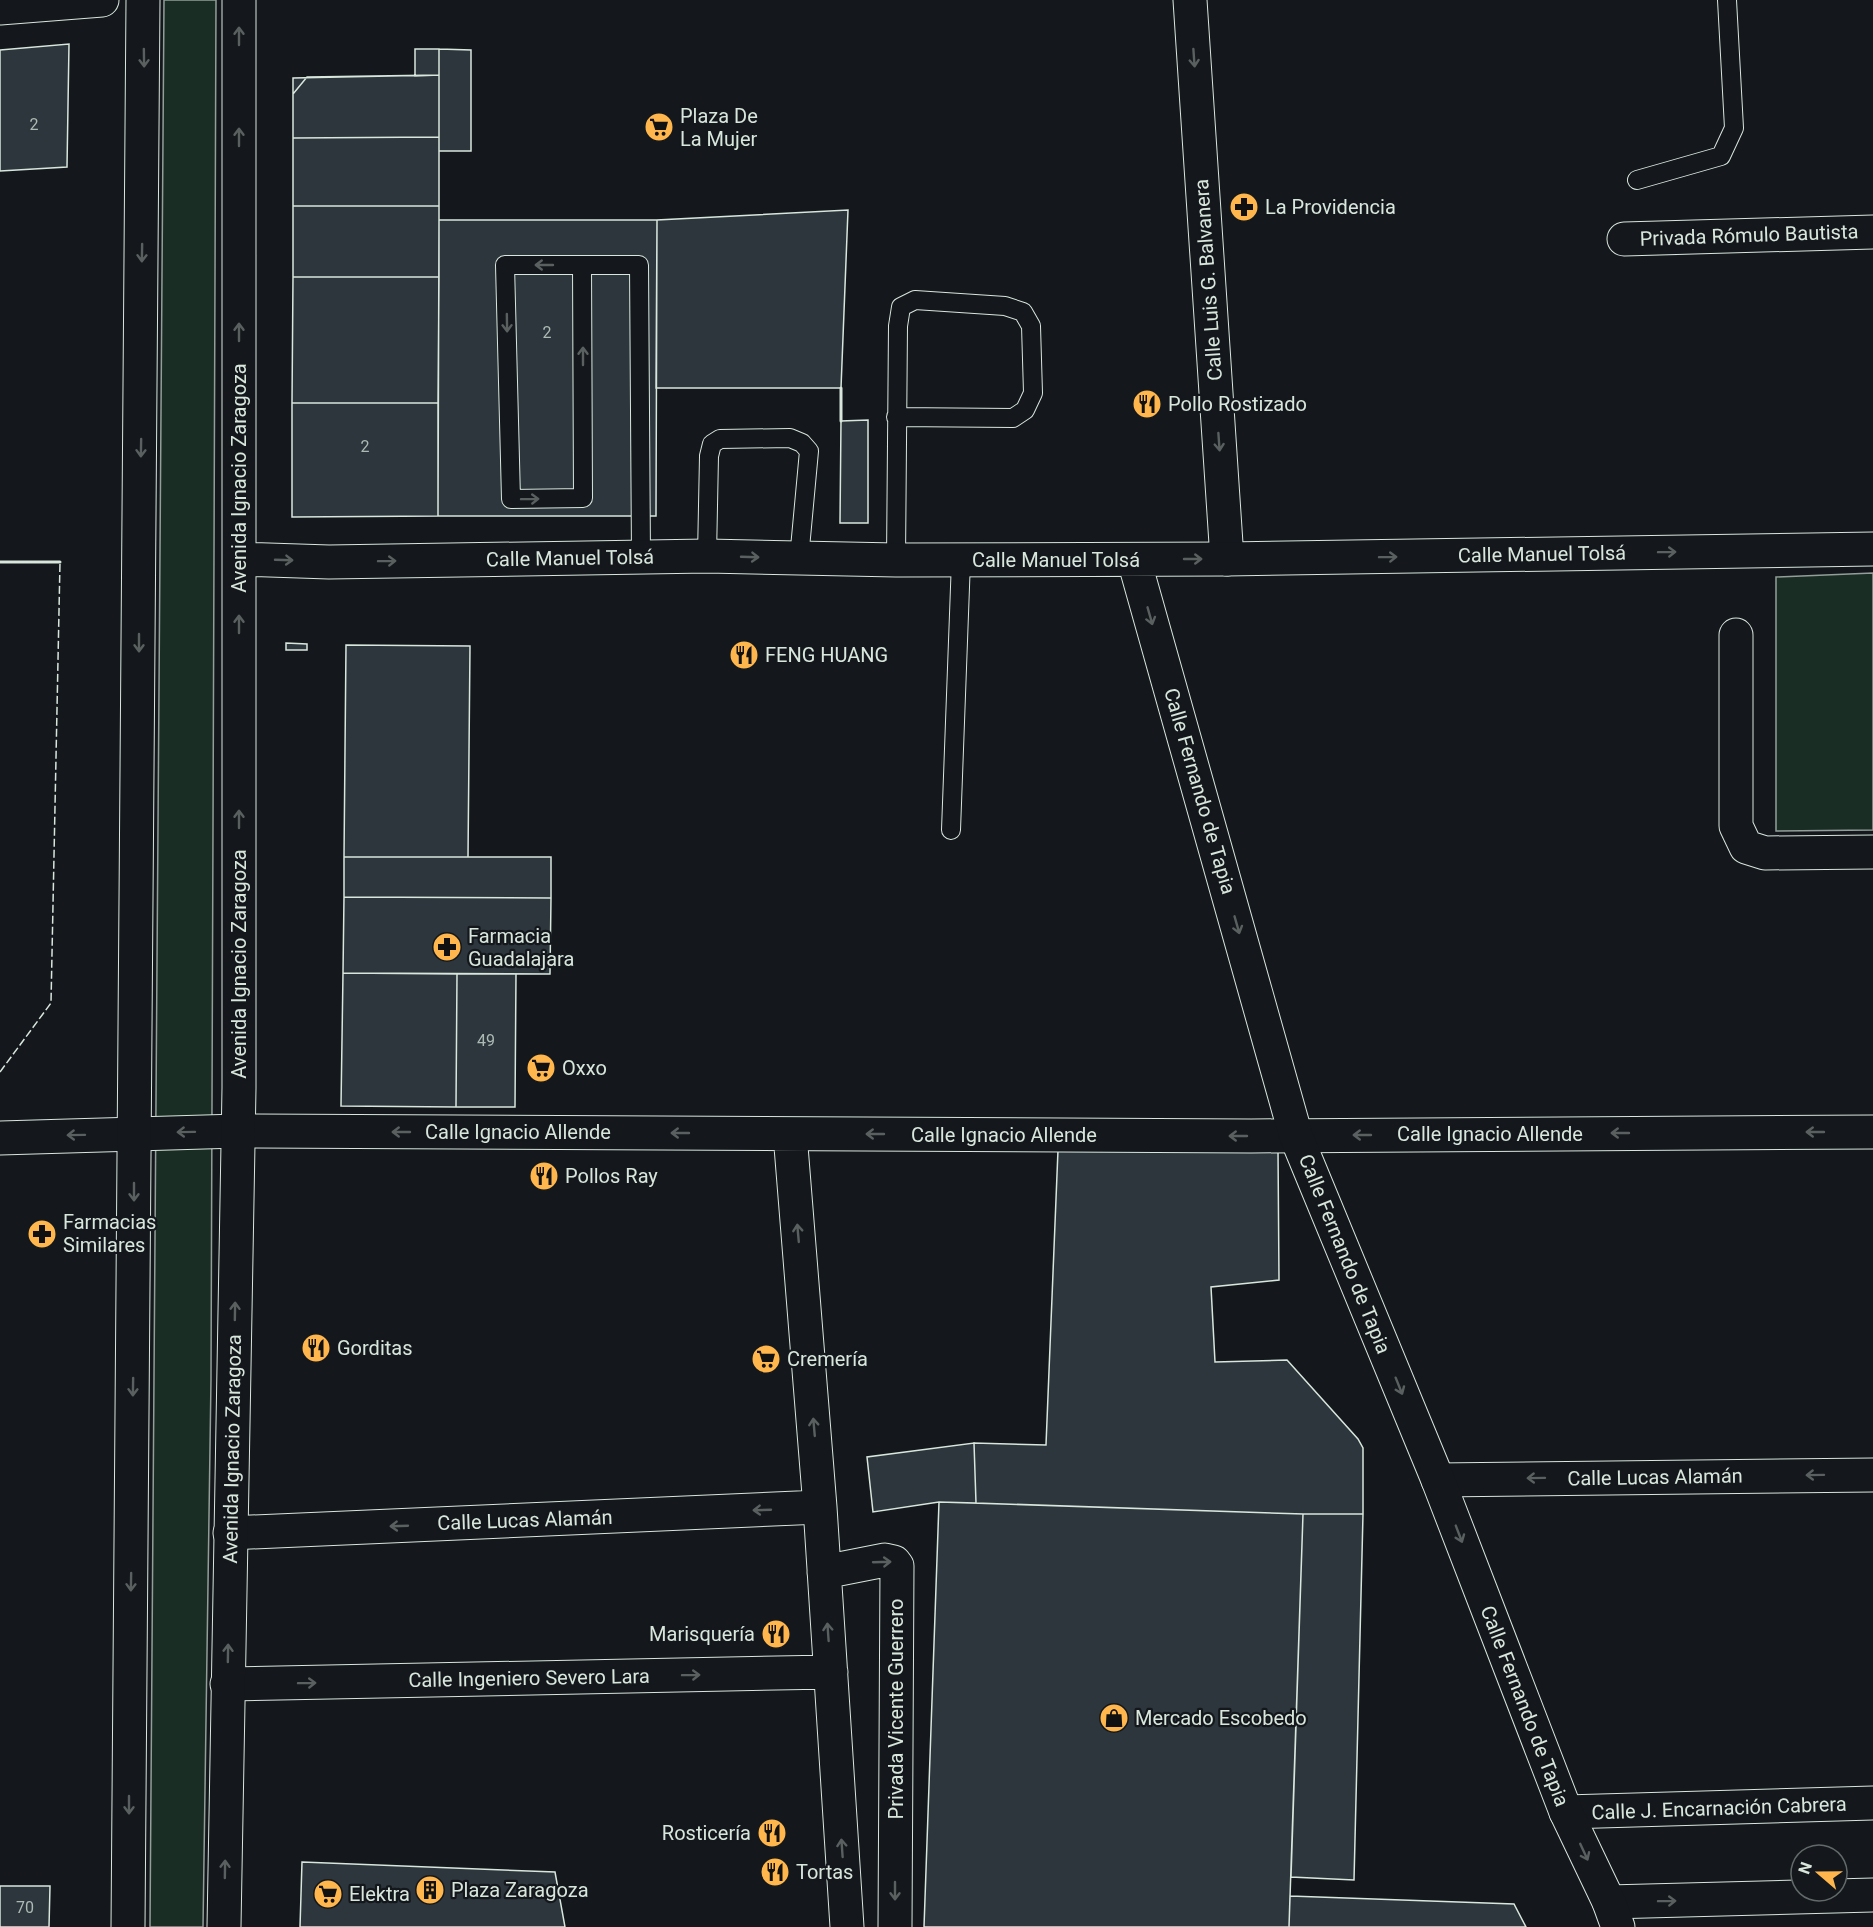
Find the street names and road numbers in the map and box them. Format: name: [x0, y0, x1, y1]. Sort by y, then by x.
street label: Calle Luis G. Balvanera: [1189, 178, 1227, 382]
street label: Privada Rómulo Bautista: [1639, 219, 1859, 251]
street label: Avenida Ignacio Zaragoza: [227, 363, 251, 593]
street label: Calle Manuel Tolsá: [1458, 541, 1626, 567]
street label: Calle Manuel Tolsá: [486, 545, 654, 571]
street label: Calle Manuel Tolsá: [972, 548, 1140, 572]
street label: Calle Fernando de Tapia: [1159, 685, 1241, 897]
street label: Avenida Ignacio Zaragoza: [227, 849, 251, 1079]
street label: Calle Ignacio Allende: [425, 1120, 611, 1144]
street label: Calle Ignacio Allende: [1397, 1122, 1583, 1146]
street label: Calle Ignacio Allende: [911, 1123, 1097, 1147]
street label: Calle Fernando de Tapia: [1294, 1151, 1396, 1357]
street label: Avenida Ignacio Zaragoza: [218, 1334, 246, 1564]
street label: Calle Lucas Alamán: [1567, 1463, 1743, 1491]
street label: Calle Lucas Alamán: [437, 1505, 613, 1535]
street label: Privada Vicente Guerrero: [884, 1599, 908, 1819]
street label: Calle Fernando de Tapia: [1476, 1602, 1574, 1810]
street label: Calle Ingeniero Severo Lara: [408, 1664, 650, 1692]
street label: Calle J. Encarnación Cabrera: [1591, 1792, 1847, 1824]

